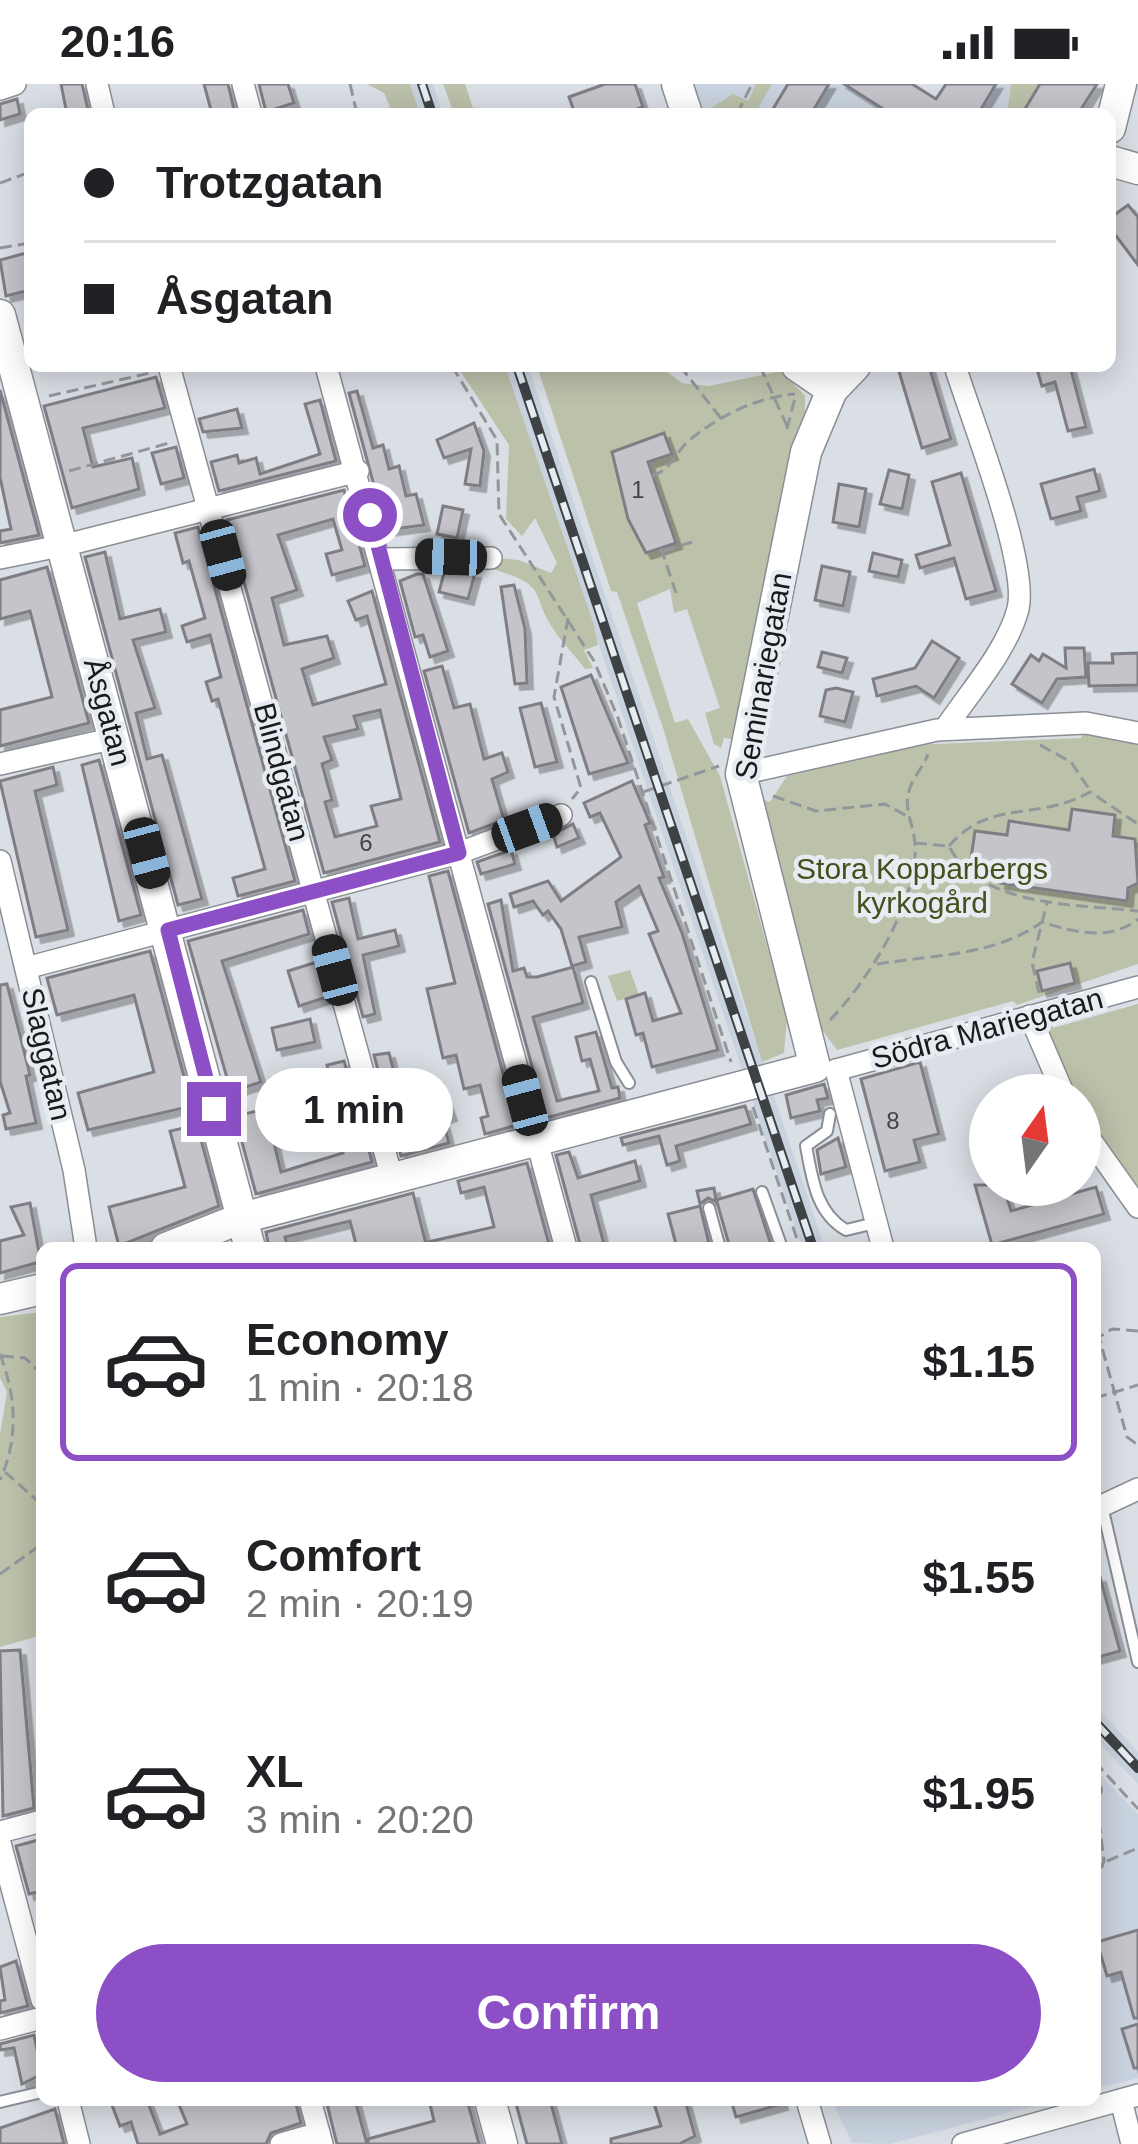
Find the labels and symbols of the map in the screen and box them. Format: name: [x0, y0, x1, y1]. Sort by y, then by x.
house number: 1: [631, 476, 645, 503]
route start: [343, 488, 397, 542]
car: [196, 516, 250, 594]
car: [414, 538, 488, 576]
street label: Seminariegatan: [729, 570, 797, 782]
street label: Åsgatan: [78, 655, 138, 769]
street label: Blindgatan: [248, 699, 316, 845]
car: [487, 799, 567, 857]
car: [120, 814, 174, 892]
house number: 6: [359, 829, 373, 856]
park label: Stora Kopparbergs kyrkogård: [796, 852, 1048, 919]
car: [308, 931, 362, 1009]
street label: Södra Mariegatan: [868, 981, 1106, 1075]
street label: Slaggatan: [16, 984, 78, 1124]
car: [498, 1061, 552, 1139]
callout: 1 min: [256, 1067, 454, 1151]
north arrow: [969, 1074, 1101, 1206]
route end: [187, 1082, 241, 1136]
house number: 8: [886, 1107, 900, 1134]

